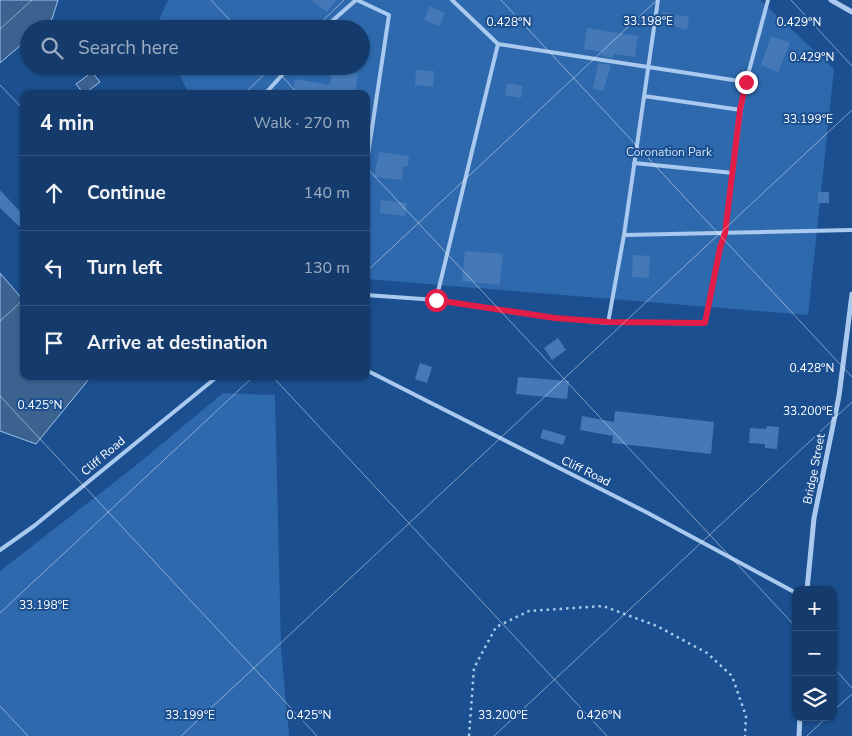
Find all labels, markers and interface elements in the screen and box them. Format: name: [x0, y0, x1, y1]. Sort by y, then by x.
text: 33.198°E: [623, 13, 673, 29]
text: 0.428°N: [487, 14, 531, 30]
text: 0.429°N: [777, 14, 821, 30]
search box: [20, 20, 370, 75]
icon: search: [38, 34, 66, 62]
text: Search here: [78, 35, 179, 61]
text: 0.429°N: [790, 49, 834, 65]
route end: [735, 71, 758, 94]
text: 4 min: [40, 109, 94, 137]
text: 33.199°E: [783, 111, 833, 127]
text: Walk · 270 m: [254, 112, 350, 134]
park label: Coronation Park: [626, 144, 713, 160]
icon: ahead: [40, 179, 68, 207]
text: Continue: [87, 180, 166, 206]
text: 140 m: [303, 182, 350, 204]
icon: left: [40, 254, 68, 282]
text: Turn left: [87, 255, 162, 281]
text: 130 m: [303, 257, 350, 279]
route start: [425, 289, 448, 312]
icon: arrive: [40, 329, 68, 357]
text: Arrive at destination: [87, 330, 268, 356]
text: 0.428°N: [790, 360, 834, 376]
text: 0.425°N: [18, 397, 62, 413]
text: 33.200°E: [783, 403, 833, 419]
street label: Bridge Street: [799, 432, 829, 506]
street label: Cliff Road: [77, 433, 129, 479]
street label: Cliff Road: [559, 452, 613, 490]
map controls: [792, 586, 837, 721]
button: +: [792, 586, 837, 631]
text: 33.198°E: [19, 597, 69, 613]
button: −: [792, 631, 837, 676]
button: layers: [792, 676, 837, 721]
text: 33.199°E: [165, 707, 215, 723]
text: 0.425°N: [287, 707, 331, 723]
text: 33.200°E: [478, 707, 528, 723]
text: 0.426°N: [577, 707, 621, 723]

